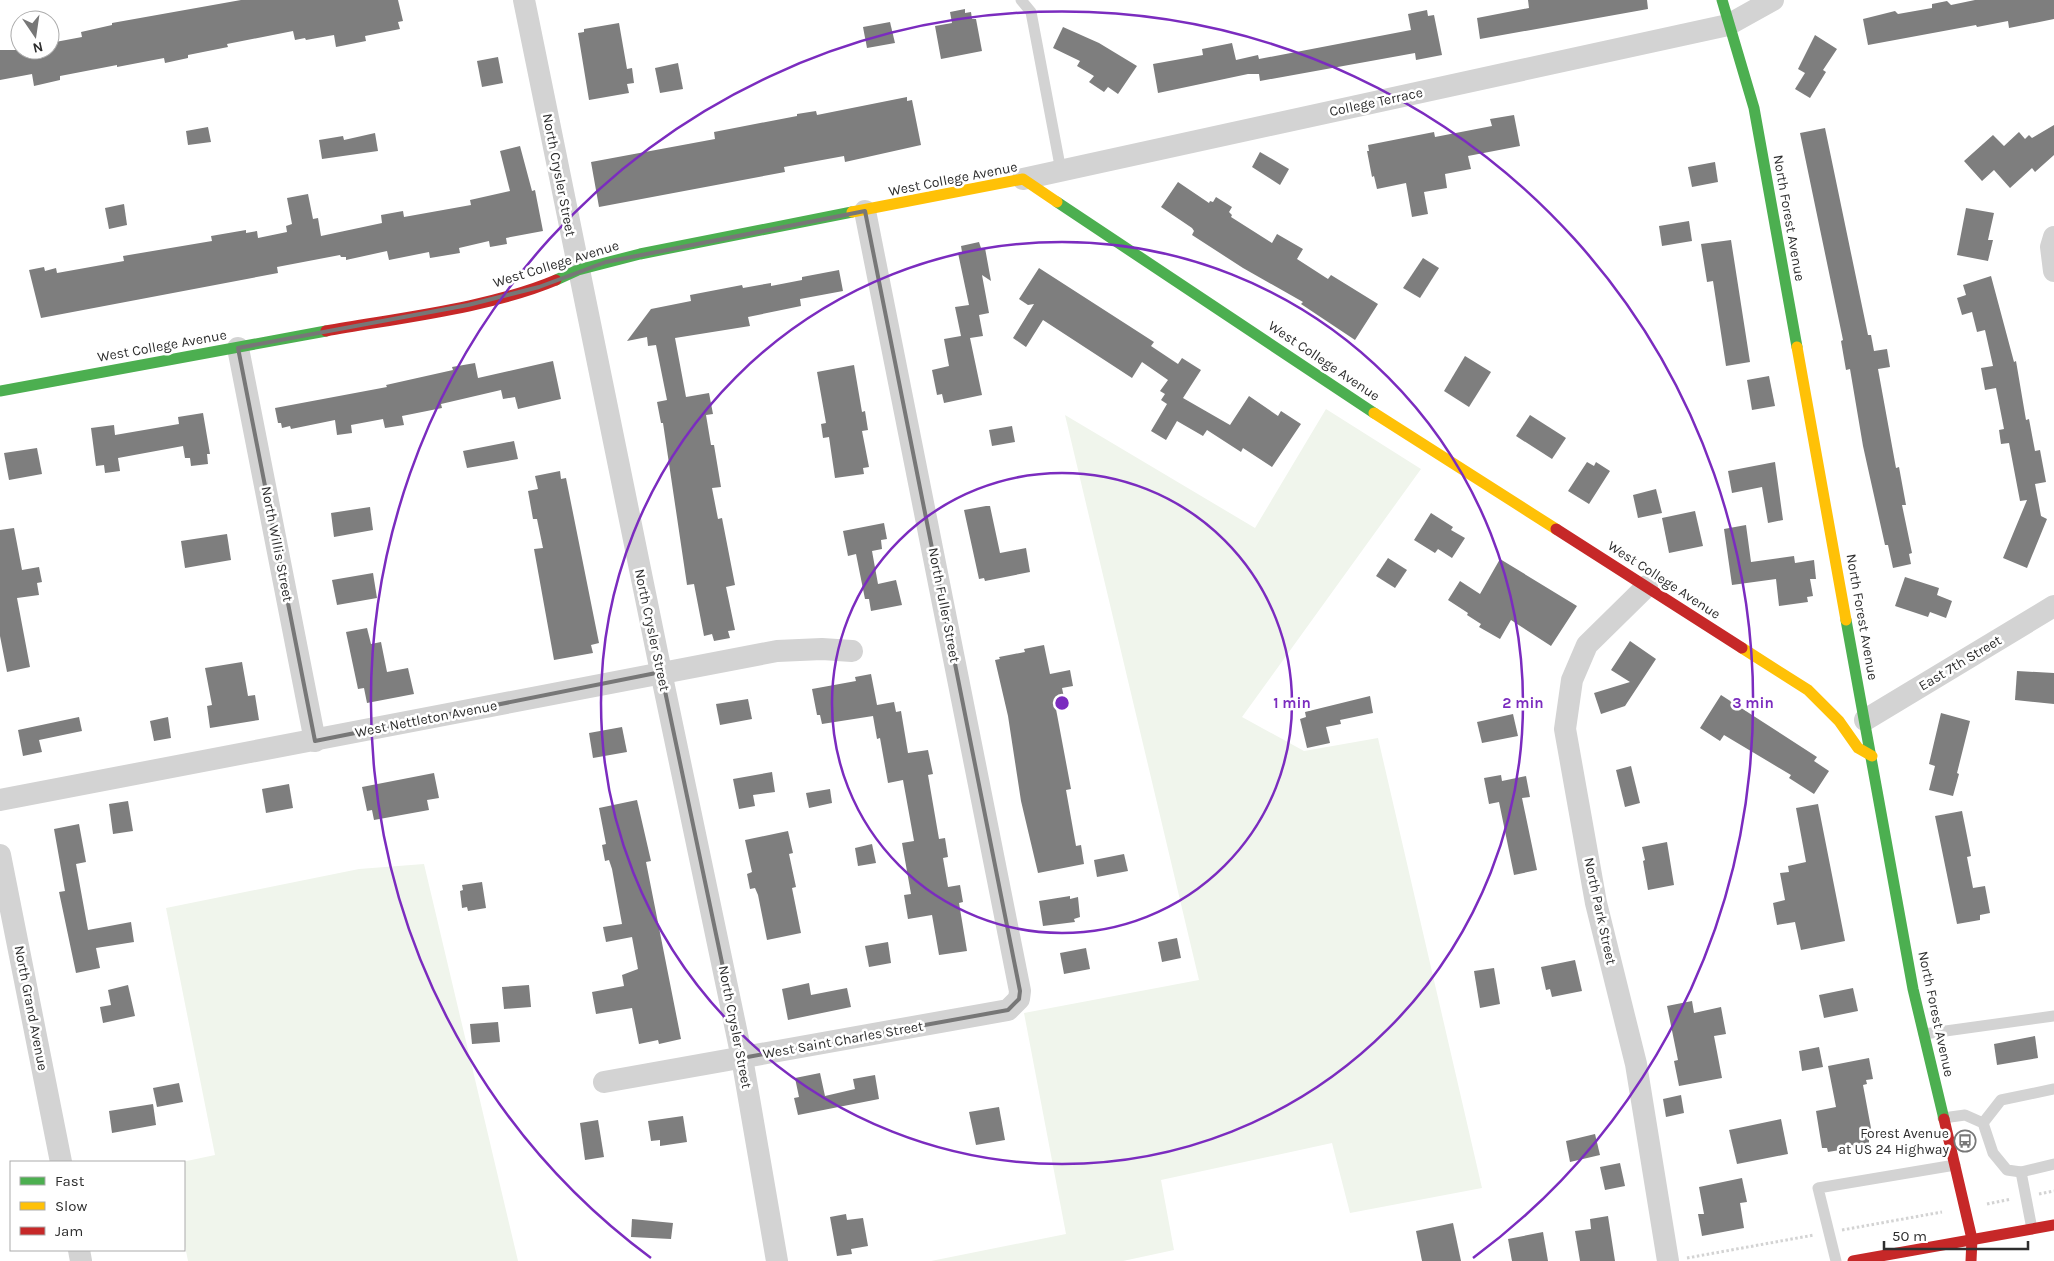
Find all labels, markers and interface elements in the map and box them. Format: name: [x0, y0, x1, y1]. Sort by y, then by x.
north arrow: [10, 10, 60, 60]
text: N: [31, 38, 45, 57]
street label: College Terrace: [1328, 84, 1424, 120]
street label: North Crysler Street: [539, 112, 579, 238]
street label: North Forest Avenue: [1769, 153, 1809, 283]
street label: West College Avenue: [887, 158, 1019, 200]
street label: West College Avenue: [491, 237, 621, 291]
street label: West College Avenue: [1265, 317, 1383, 405]
street label: West College Avenue: [96, 326, 228, 366]
street label: North Willis Street: [257, 485, 297, 603]
street label: West College Avenue: [1604, 537, 1724, 623]
street label: North Fuller Street: [925, 546, 963, 664]
street label: North Forest Avenue: [1842, 552, 1882, 682]
street label: North Crysler Street: [631, 567, 673, 693]
street label: East 7th Street: [1916, 632, 2004, 694]
centre of rings: [1053, 694, 1071, 712]
text: 1 min: [1273, 694, 1311, 712]
text: 2 min: [1502, 694, 1544, 712]
text: 3 min: [1732, 694, 1774, 712]
street label: West Nettleton Avenue: [354, 697, 498, 741]
street label: North Park Street: [1580, 856, 1620, 966]
street label: North Grand Avenue: [11, 944, 51, 1072]
street label: North Forest Avenue: [1914, 950, 1958, 1078]
street label: North Crysler Street: [715, 964, 755, 1090]
street label: West Saint Charles Street: [761, 1018, 925, 1062]
place label: Forest Avenue at US 24 Highway: [1838, 1125, 1949, 1158]
bus stop icon: Forest Avenue at US 24 Highway: [1953, 1129, 1977, 1153]
legend: [10, 1161, 185, 1251]
text: Fast: [55, 1172, 85, 1190]
text: Slow: [55, 1197, 87, 1215]
scale bar: [1884, 1218, 2028, 1250]
text: Jam: [55, 1222, 83, 1240]
text: 50 m: [1892, 1227, 1927, 1245]

